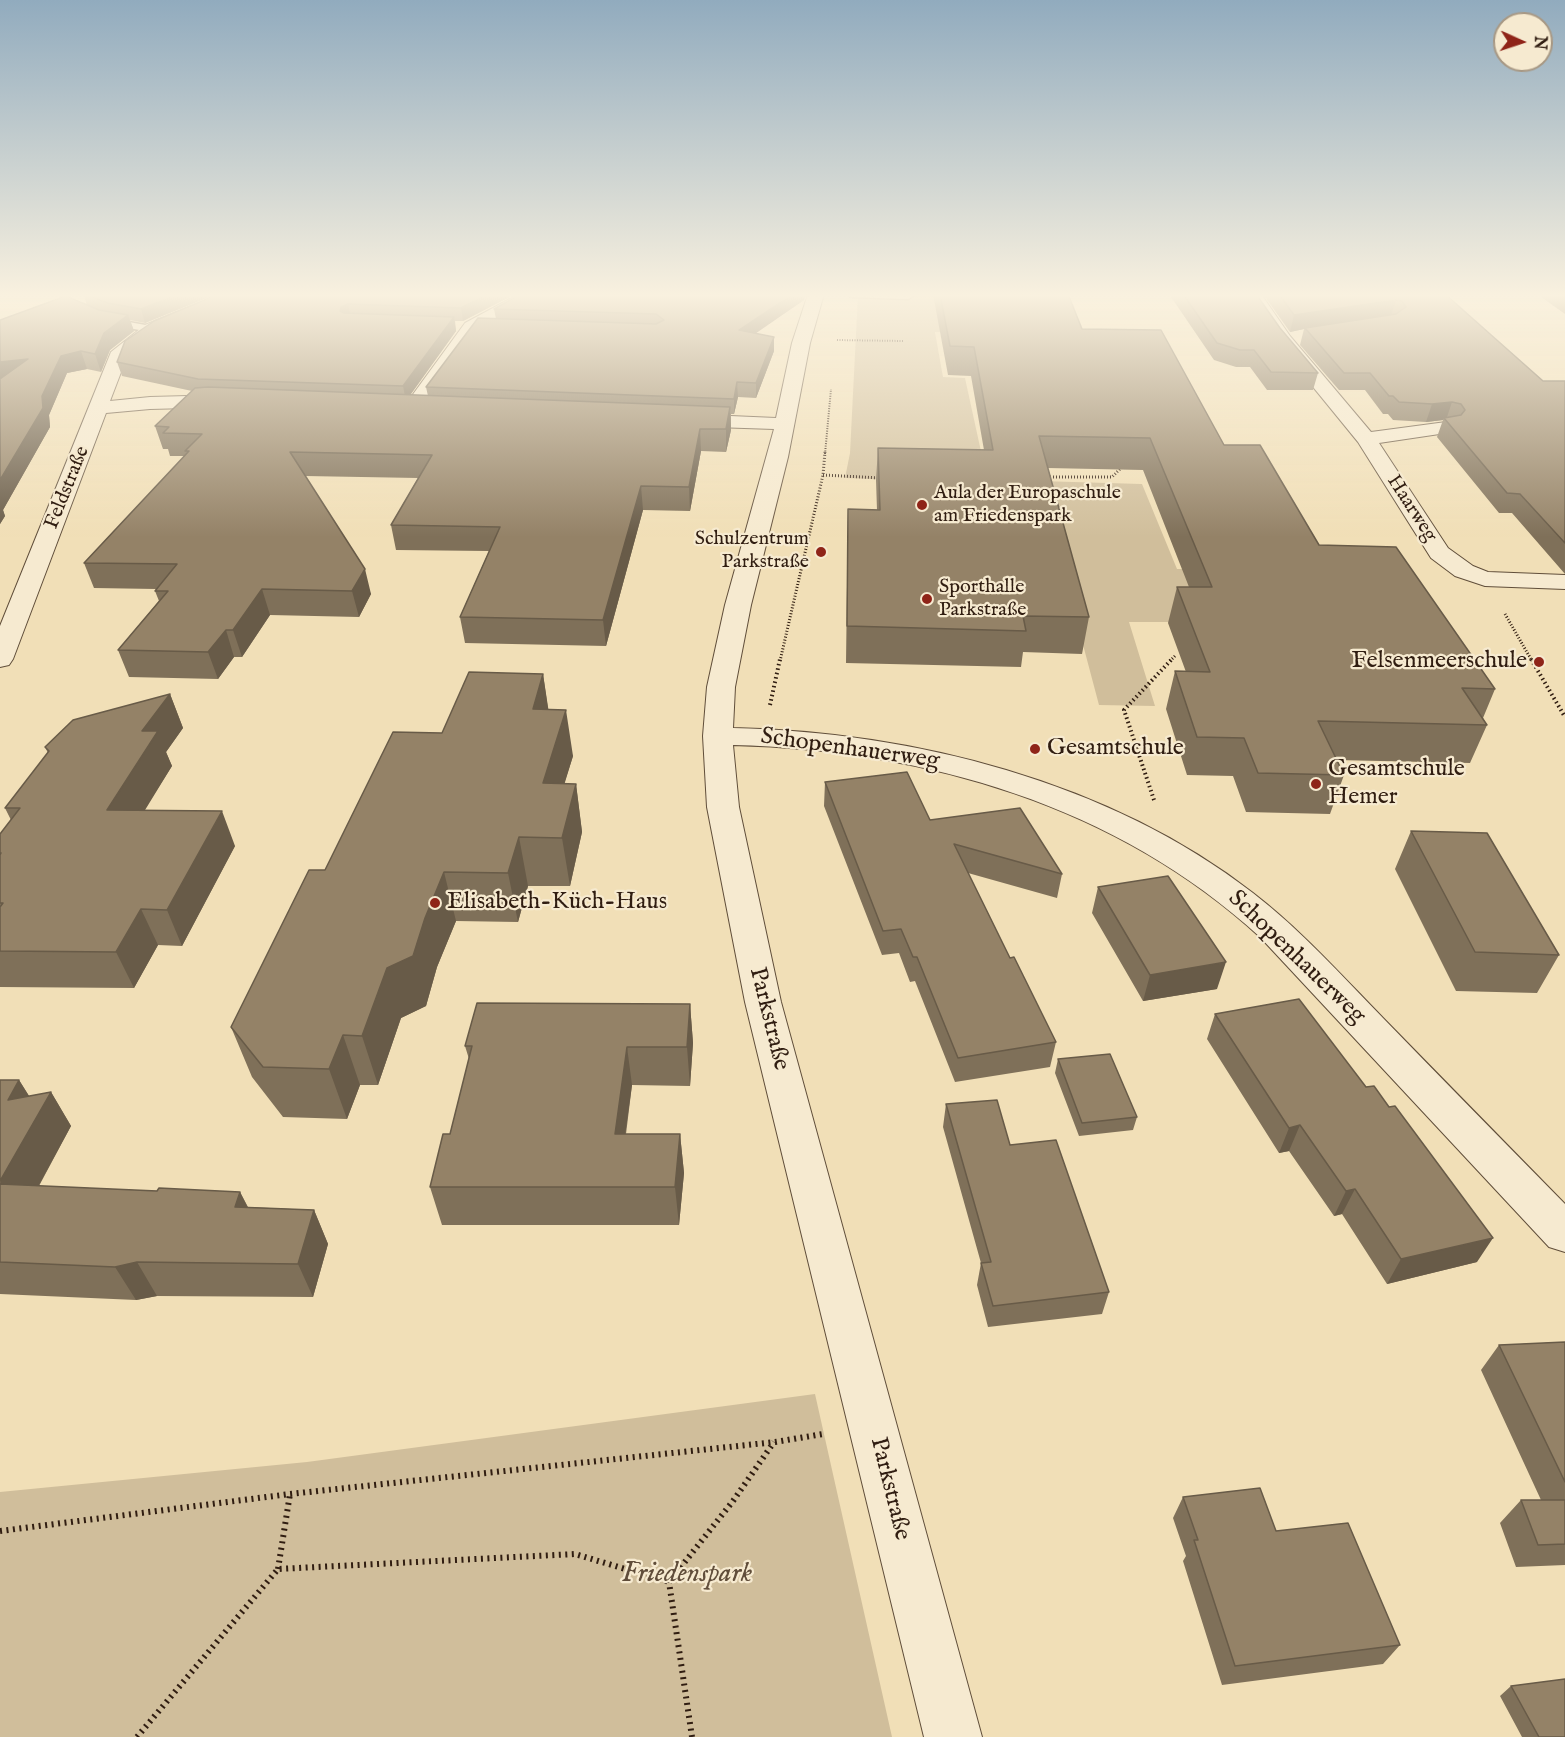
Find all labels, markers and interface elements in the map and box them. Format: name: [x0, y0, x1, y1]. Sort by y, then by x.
north arrow: [1493, 12, 1553, 72]
text: N: [1529, 35, 1549, 50]
street label: Feldstraße: [41, 443, 95, 533]
street label: Haarweg: [1381, 471, 1441, 547]
place label: Aula der Europaschule am Friedenspark: [934, 482, 1121, 529]
marker: Aula der Europaschule am Friedenspark: [915, 498, 929, 512]
place label: Schulzentrum Parkstraße: [695, 528, 809, 575]
marker: Schulzentrum Parkstraße: [814, 545, 828, 559]
place label: Sporthalle Parkstraße: [939, 576, 1026, 623]
marker: Sporthalle Parkstraße: [920, 592, 934, 606]
place label: Felsenmeerschule: [1352, 648, 1527, 676]
marker: Felsenmeerschule: [1532, 655, 1546, 669]
street label: Schopenhauerweg: [759, 723, 941, 777]
place label: Gesamtschule: [1047, 735, 1184, 763]
marker: Gesamtschule: [1028, 742, 1042, 756]
place label: Gesamtschule Hemer: [1328, 756, 1465, 812]
marker: Gesamtschule Hemer: [1309, 777, 1323, 791]
street label: Schopenhauerweg: [1221, 885, 1371, 1031]
place label: Elisabeth-Küch-Haus: [447, 889, 667, 917]
marker: Elisabeth-Küch-Haus: [428, 896, 442, 910]
street label: Parkstraße: [741, 965, 795, 1073]
street label: Parkstraße: [862, 1435, 916, 1543]
park label: Friedenspark: [622, 1558, 752, 1592]

